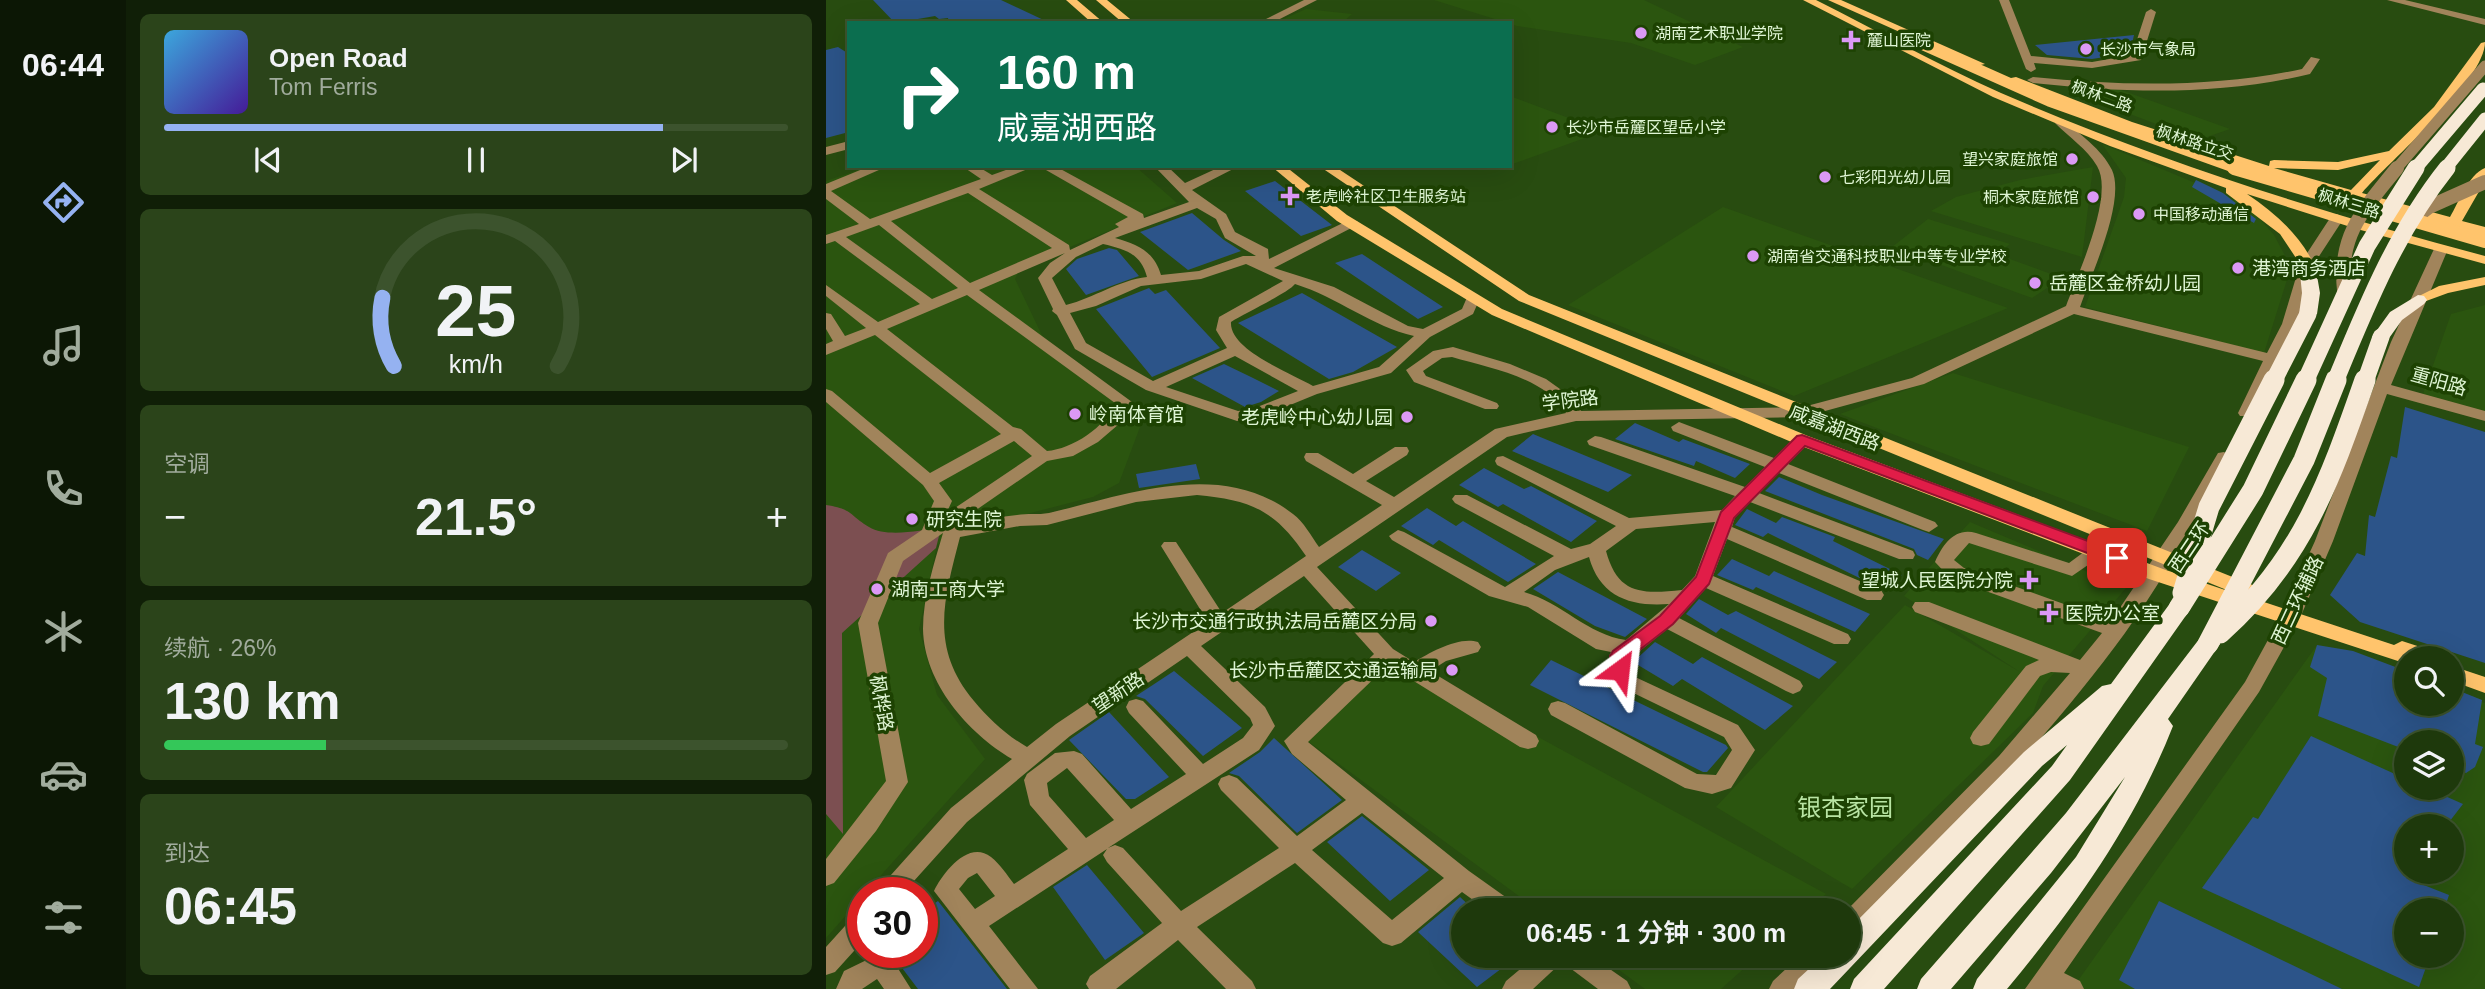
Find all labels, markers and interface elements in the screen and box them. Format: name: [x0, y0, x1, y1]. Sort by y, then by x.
marker: 湖南艺术职业学院: [1633, 25, 1649, 41]
place label: 湖南艺术职业学院: [1655, 25, 1783, 42]
marker: 麓山医院: [1841, 30, 1861, 50]
place label: 麓山医院: [1867, 32, 1931, 49]
place label: 长沙市气象局: [2100, 40, 2196, 58]
marker: 长沙市气象局: [2078, 41, 2094, 57]
text: Open Road: [269, 43, 408, 73]
text: 160 m: [997, 45, 1136, 99]
text: 06:44: [22, 47, 104, 83]
icon: right: [882, 49, 973, 140]
text: Tom Ferris: [269, 74, 378, 100]
street label: 枫林二路: [2069, 78, 2135, 115]
text: 咸嘉湖西路: [997, 110, 1157, 146]
marker: 长沙市岳麓区望岳小学: [1544, 119, 1560, 135]
place label: 长沙市岳麓区望岳小学: [1566, 119, 1726, 136]
street label: 枫林路立交: [2154, 122, 2236, 163]
icon: previous: [249, 141, 287, 179]
icon: pause: [457, 141, 495, 179]
icon: next: [665, 141, 703, 179]
place label: 望兴家庭旅馆: [1962, 151, 2058, 168]
marker: 望兴家庭旅馆: [2064, 151, 2080, 167]
marker: 七彩阳光幼儿园: [1817, 169, 1833, 185]
place label: 七彩阳光幼儿园: [1839, 169, 1951, 186]
icon: directions: [39, 178, 88, 227]
marker: 老虎岭社区卫生服务站: [1280, 186, 1300, 206]
street label: 枫林三路: [2316, 186, 2382, 221]
place label: 老虎岭社区卫生服务站: [1306, 188, 1466, 205]
place label: 桐木家庭旅馆: [1983, 189, 2079, 206]
marker: 桐木家庭旅馆: [2085, 189, 2101, 205]
marker: 中国移动通信: [2131, 206, 2147, 222]
place label: 中国移动通信: [2153, 206, 2249, 223]
marker: 湖南省交通科技职业中等专业学校: [1745, 248, 1761, 264]
place label: 湖南省交通科技职业中等专业学校: [1767, 248, 2007, 265]
place label: 港湾商务酒店: [2252, 258, 2366, 279]
marker: 港湾商务酒店: [2230, 260, 2246, 276]
text: 25: [436, 270, 516, 351]
place label: 岳麓区金桥幼儿园: [2049, 273, 2201, 294]
marker: 岳麓区金桥幼儿园: [2027, 275, 2043, 291]
icon: music: [39, 321, 88, 370]
text: km/h: [449, 350, 503, 378]
street label: 重阳路: [2409, 364, 2469, 399]
street label: 学院路: [1540, 387, 1600, 414]
street label: 咸嘉湖西路: [1787, 401, 1883, 454]
place label: 岭南体育馆: [1089, 404, 1184, 425]
marker: 岭南体育馆: [1067, 406, 1083, 422]
place label: 老虎岭中心幼儿园: [1241, 407, 1393, 428]
marker: 老虎岭中心幼儿园: [1399, 409, 1415, 425]
text: 空调: [164, 451, 210, 477]
icon: phone: [39, 464, 88, 513]
text: 21.5°: [415, 488, 537, 546]
text: −: [164, 496, 186, 538]
text: +: [766, 496, 788, 538]
place label: 研究生院: [926, 509, 1002, 530]
marker: 研究生院: [904, 511, 920, 527]
street label: 西二环: [2165, 518, 2214, 577]
pin: [2087, 528, 2147, 588]
icon: arrive: [2098, 539, 2136, 577]
street label: 西二环辅路: [2268, 553, 2327, 648]
place label: 望城人民医院分院: [1861, 570, 2013, 591]
marker: 望城人民医院分院: [2019, 570, 2039, 590]
place label: 湖南工商大学: [891, 579, 1005, 600]
marker: 湖南工商大学: [869, 581, 885, 597]
marker: 医院办公室: [2039, 603, 2059, 623]
place label: 医院办公室: [2065, 603, 2160, 624]
icon: climate: [39, 607, 88, 656]
place label: 长沙市交通行政执法局岳麓区分局: [1132, 611, 1417, 632]
marker: 长沙市交通行政执法局岳麓区分局: [1423, 613, 1439, 629]
position arrow: [1583, 633, 1657, 707]
text: 续航 · 26%: [164, 635, 276, 661]
map controls: [2394, 646, 2464, 968]
button: search: [2394, 646, 2464, 716]
place label: 长沙市岳麓区交通运输局: [1229, 660, 1438, 681]
marker: 长沙市岳麓区交通运输局: [1444, 662, 1460, 678]
street label: 望新路: [1089, 668, 1148, 717]
text: 130 km: [164, 672, 340, 730]
street label: 枫桦路: [866, 673, 897, 733]
button: layers: [2394, 730, 2464, 800]
icon: car: [39, 750, 88, 799]
district label: 银杏家园: [1797, 794, 1893, 821]
button: +: [2394, 814, 2464, 884]
text: 到达: [164, 840, 210, 866]
text: 06:45: [164, 877, 297, 935]
speed limit sign: 30: [847, 877, 938, 968]
icon: filters: [39, 893, 88, 942]
button: −: [2394, 898, 2464, 968]
text: 06:45 · 1 分钟 · 300 m: [1526, 918, 1786, 948]

